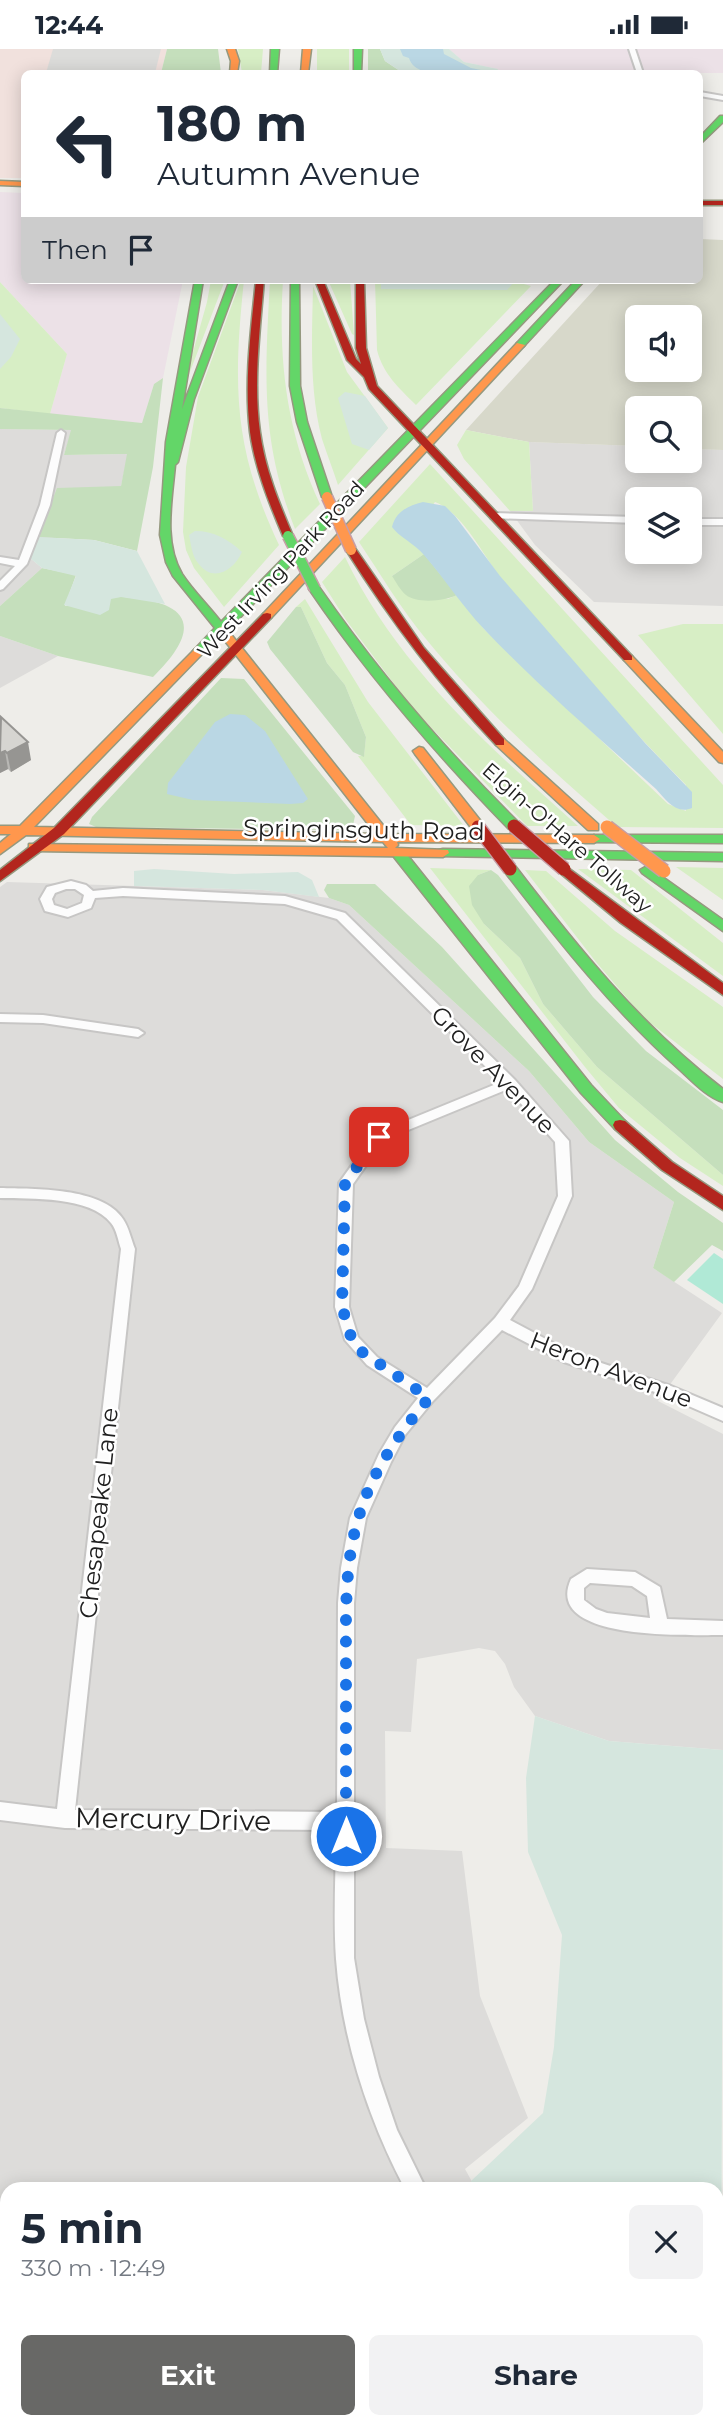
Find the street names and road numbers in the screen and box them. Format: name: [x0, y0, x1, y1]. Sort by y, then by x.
street label: West Irving Park Road: [192, 476, 369, 664]
street label: Elgin-O'Hare Tollway: [478, 757, 658, 918]
street label: Springinsguth Road: [243, 813, 485, 846]
street label: Grove Avenue: [425, 1000, 562, 1140]
street label: Heron Avenue: [526, 1325, 696, 1414]
street label: Chesapeake Lane: [73, 1406, 124, 1620]
street label: Mercury Drive: [75, 1800, 271, 1838]

